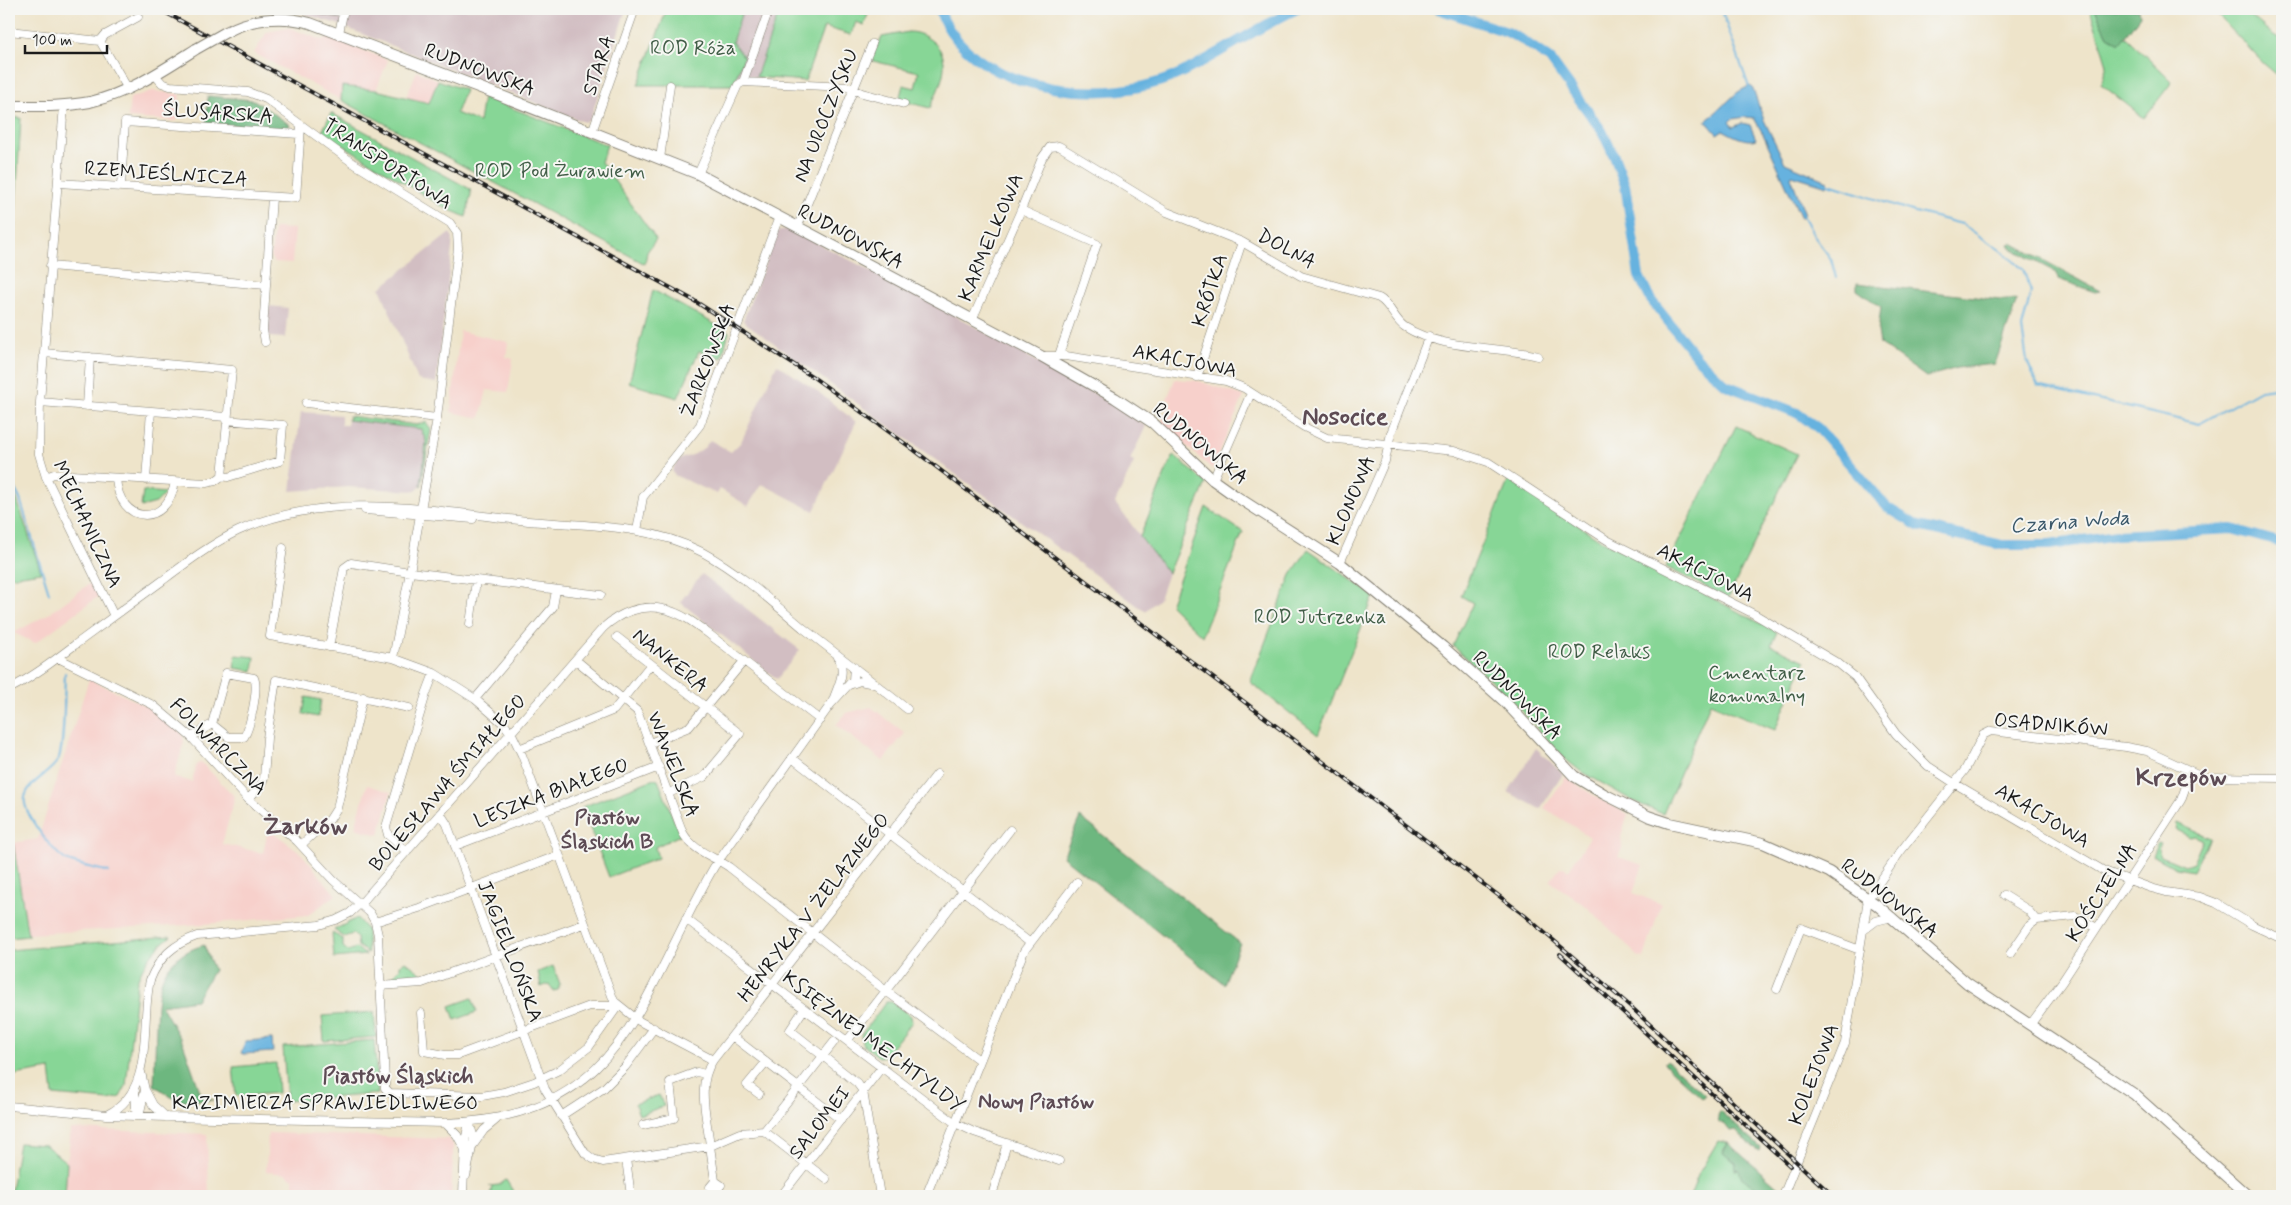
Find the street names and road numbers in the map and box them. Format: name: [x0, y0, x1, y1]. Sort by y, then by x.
street label: STARA: [577, 32, 622, 99]
street label: RUDNOWSKA: [420, 37, 539, 104]
street label: NA UROCZYSKU: [787, 45, 865, 186]
street label: ŚLUSARSKA: [162, 96, 274, 131]
street label: TRANSPORTOWA: [317, 112, 457, 216]
street label: RZEMIEŚLNICZA: [83, 155, 248, 194]
street label: KARMELKOWA: [952, 169, 1031, 306]
street label: RUDNOWSKA: [792, 198, 908, 277]
street label: DOLNA: [1252, 223, 1320, 276]
street label: KRÓTKA: [1186, 251, 1235, 330]
street label: ŻARKOWSKA: [674, 299, 743, 422]
street label: AKACJOWA: [1130, 338, 1239, 385]
street label: RUDNOWSKA: [1147, 396, 1253, 492]
street label: KLONOWA: [1320, 452, 1382, 550]
street label: MECHANICZNA: [45, 456, 128, 593]
street label: AKACJOWA: [1652, 537, 1759, 609]
street label: NANKERA: [627, 622, 714, 700]
street label: RUDNOWSKA: [1466, 645, 1568, 747]
street label: BOLESŁAWA ŚMIAŁEGO: [363, 688, 533, 878]
street label: FOLWARCZNA: [163, 692, 273, 802]
street label: OSADNIKÓW: [1993, 707, 2109, 744]
street label: WAWELSKA: [640, 708, 705, 821]
street label: LESZKA BIAŁEGO: [471, 752, 633, 835]
street label: AKACJOWA: [1990, 777, 2095, 855]
street label: HENRYKA V ŻELAZNEGO: [732, 808, 897, 1008]
street label: KOŚCIELNA: [2060, 838, 2144, 948]
street label: RUDNOWSKA: [1835, 853, 1943, 946]
street label: JAGIELLOŃSKA: [470, 877, 549, 1026]
street label: KSIĘŻNEJ MECHTYLDY: [776, 965, 970, 1120]
street label: KOLEJOWA: [1783, 1020, 1846, 1129]
street label: SALOMEI: [783, 1081, 857, 1165]
street label: KAZIMIERZA SPRAWIEDLIWEGO: [172, 1090, 478, 1117]

